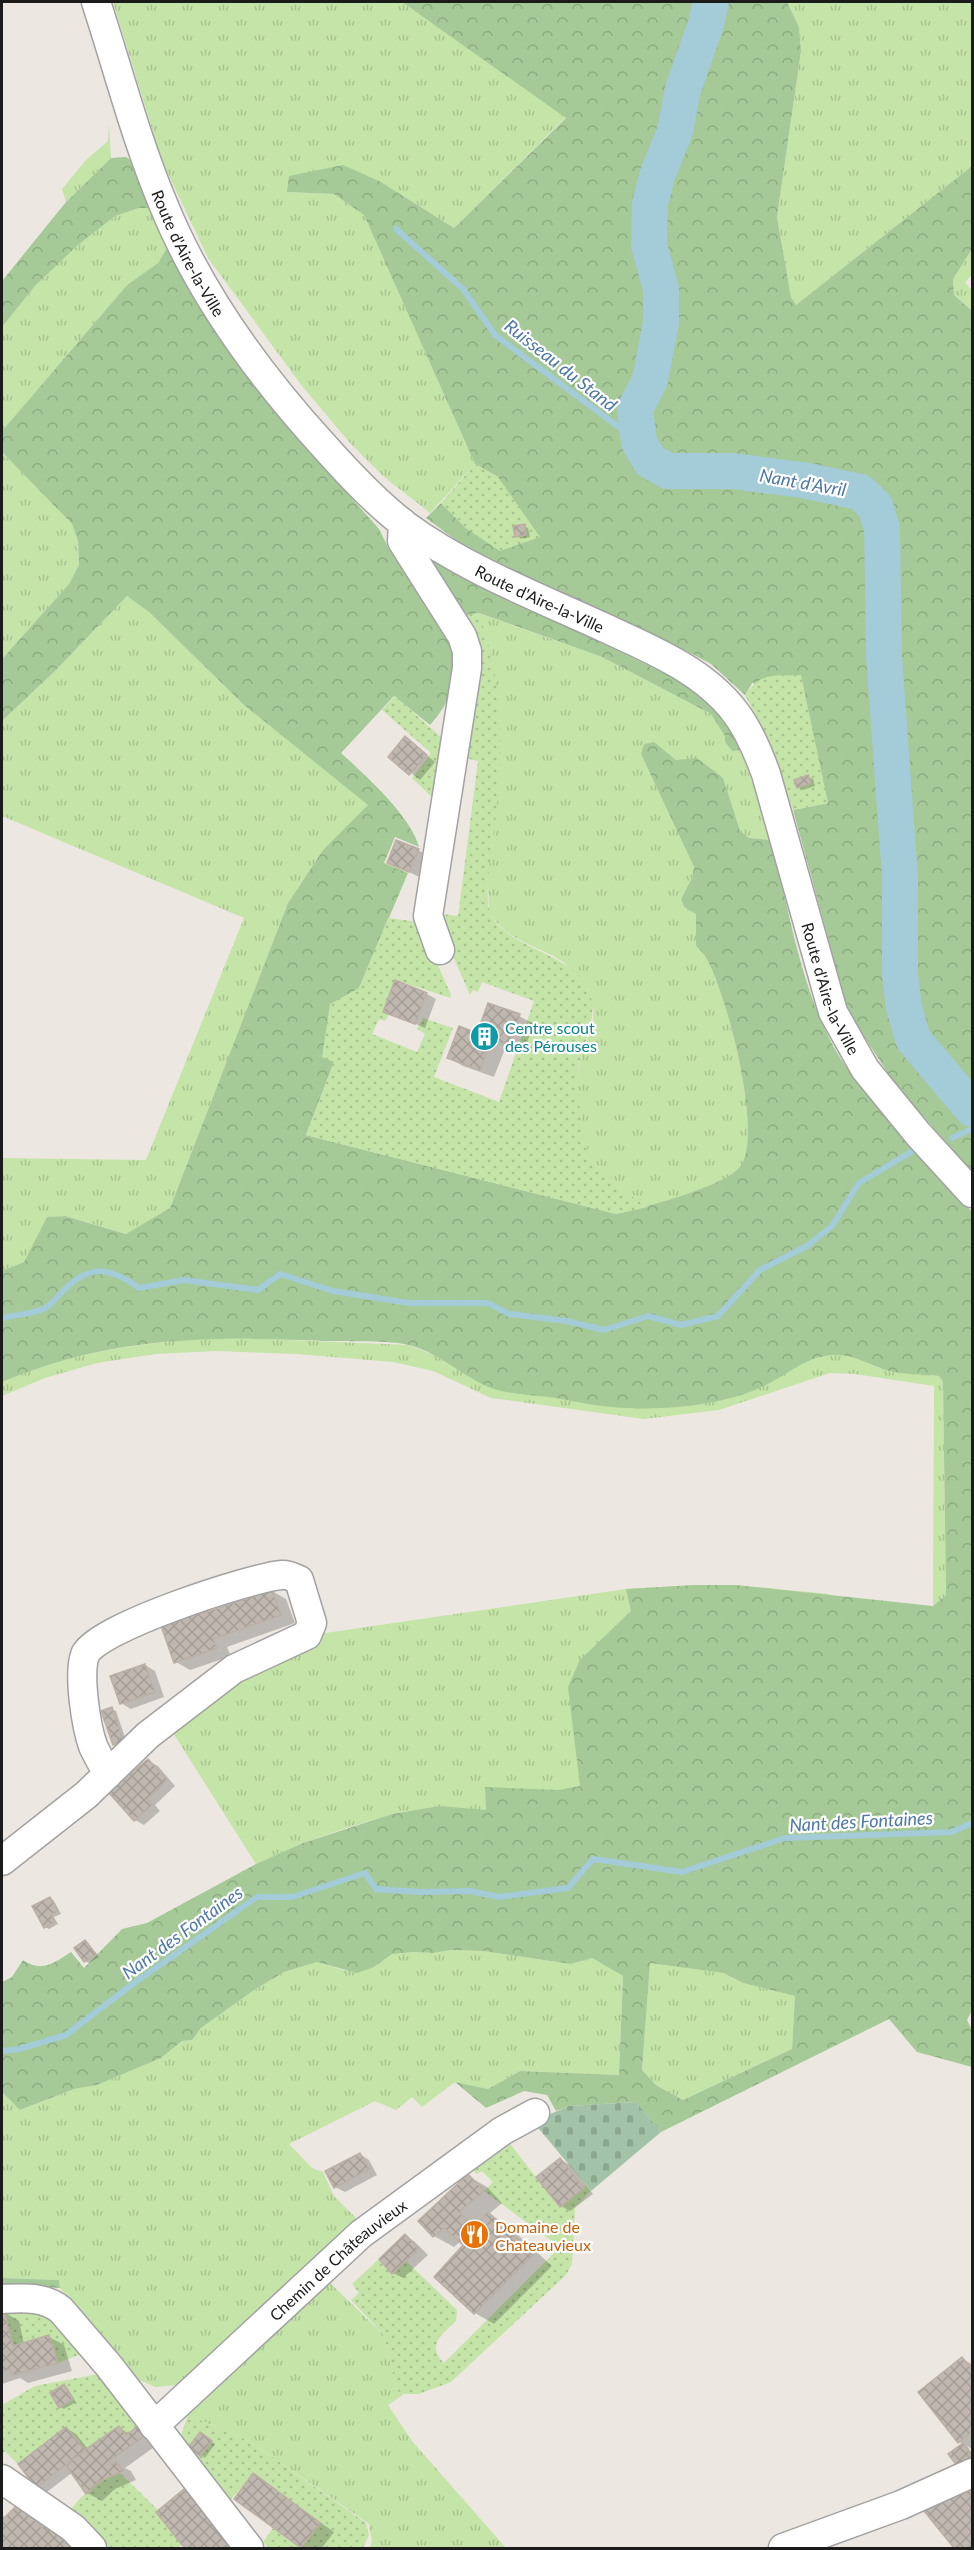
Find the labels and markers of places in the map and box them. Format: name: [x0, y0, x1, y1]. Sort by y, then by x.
place label: Centre scout des Pérouses: [505, 1018, 597, 1055]
building icon: Centre scout des Pérouses: [468, 1020, 500, 1052]
place label: Domaine de Chateauvieux: [495, 2217, 591, 2254]
restaurant icon: Domaine de Chateauvieux: [458, 2219, 490, 2251]

